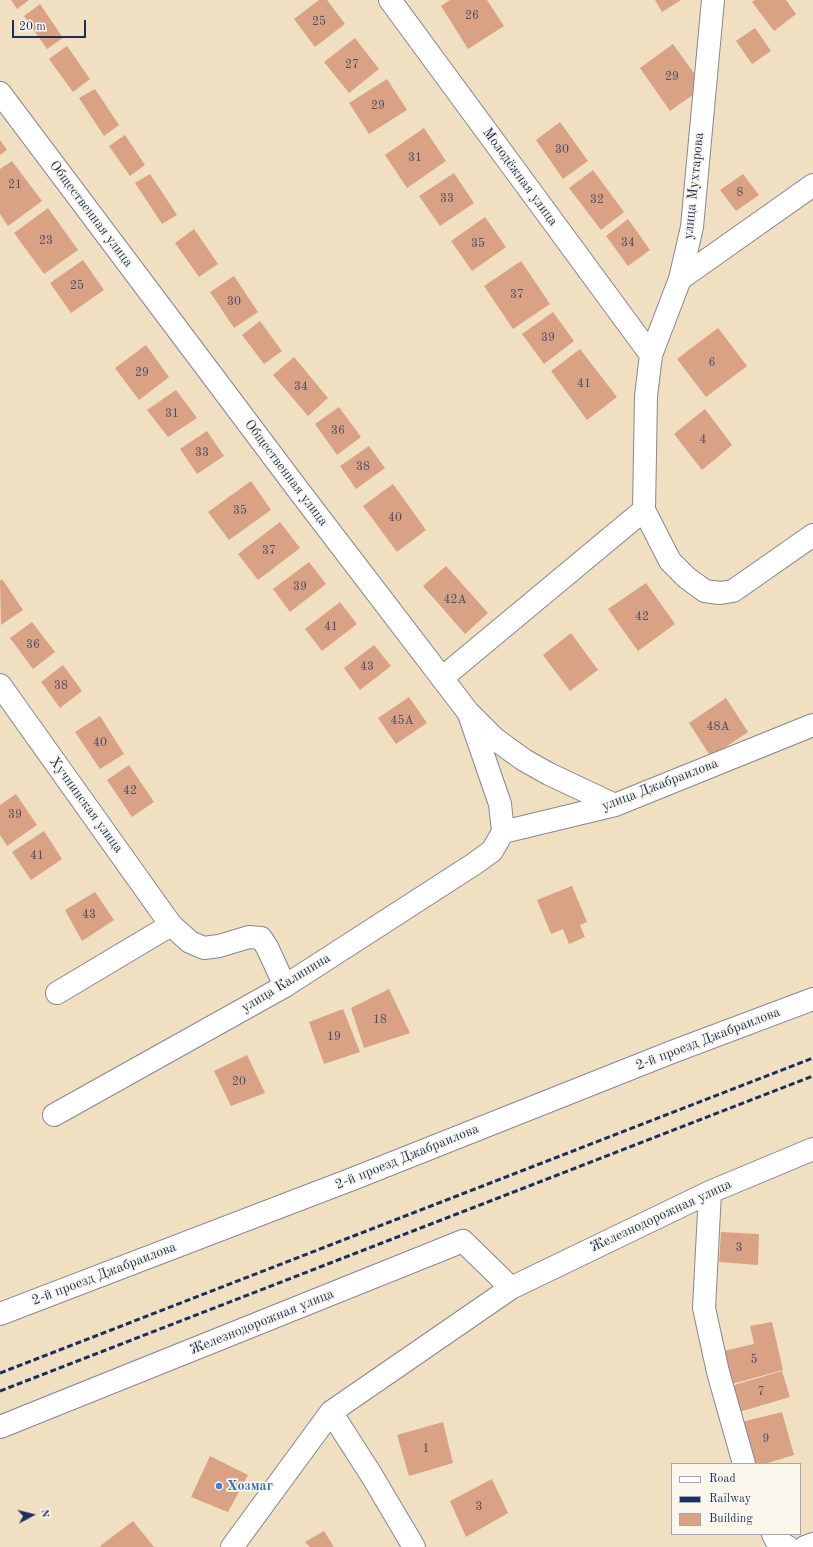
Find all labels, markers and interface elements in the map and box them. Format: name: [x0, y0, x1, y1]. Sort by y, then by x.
house number: 26: [465, 9, 479, 23]
scale bar: [14, 12, 88, 38]
house number: 25: [312, 15, 326, 29]
text: 20 m: [19, 21, 46, 33]
house number: 27: [345, 58, 359, 72]
house number: 29: [665, 70, 679, 84]
house number: 29: [371, 99, 385, 113]
street label: Молодёжная улица: [479, 125, 561, 229]
street label: улица Мухтарова: [680, 132, 708, 240]
house number: 30: [555, 143, 569, 157]
house number: 31: [408, 151, 422, 165]
street label: Общественная улица: [45, 157, 137, 271]
house number: 21: [8, 178, 22, 192]
house number: 8: [737, 186, 743, 200]
house number: 33: [440, 192, 454, 206]
house number: 32: [590, 193, 604, 207]
house number: 23: [39, 234, 53, 248]
house number: 34: [621, 236, 635, 250]
house number: 35: [471, 237, 485, 251]
house number: 25: [70, 279, 84, 293]
house number: 37: [510, 288, 524, 302]
house number: 30: [227, 295, 241, 309]
house number: 39: [541, 331, 555, 345]
house number: 6: [709, 356, 715, 370]
house number: 29: [135, 366, 149, 380]
house number: 41: [577, 377, 591, 391]
house number: 34: [294, 380, 308, 394]
house number: 31: [165, 407, 179, 421]
street label: Общественная улица: [240, 416, 332, 530]
house number: 36: [331, 424, 345, 438]
house number: 4: [700, 433, 706, 447]
house number: 33: [195, 446, 209, 460]
house number: 38: [356, 460, 370, 474]
house number: 35: [233, 504, 247, 518]
house number: 40: [388, 511, 402, 525]
house number: 37: [262, 544, 276, 558]
house number: 39: [293, 580, 307, 594]
house number: 42А: [443, 593, 467, 607]
house number: 42: [635, 610, 649, 624]
house number: 41: [324, 620, 338, 634]
house number: 36: [26, 638, 40, 652]
house number: 43: [360, 660, 374, 674]
house number: 38: [54, 679, 68, 693]
house number: 45А: [390, 714, 414, 728]
house number: 48А: [706, 720, 730, 734]
house number: 40: [93, 736, 107, 750]
street label: Хучнинская улица: [45, 754, 127, 856]
street label: улица Джабраилова: [599, 755, 721, 815]
house number: 42: [123, 784, 137, 798]
house number: 39: [8, 808, 22, 822]
house number: 41: [30, 849, 44, 863]
house number: 43: [82, 908, 96, 922]
street label: улица Калинина: [238, 950, 334, 1016]
street label: 2-й проезд Джабраилова: [633, 1004, 783, 1074]
house number: 18: [373, 1013, 387, 1027]
house number: 19: [327, 1030, 341, 1044]
house number: 20: [232, 1075, 246, 1089]
street label: 2-й проезд Джабраилова: [333, 1120, 481, 1194]
street label: Железнодорожная улица: [588, 1176, 734, 1256]
street label: 2-й проезд Джабраилова: [29, 1239, 179, 1309]
house number: 3: [736, 1241, 742, 1255]
street label: Железнодорожная улица: [187, 1285, 337, 1359]
house number: 5: [751, 1353, 757, 1367]
house number: 7: [758, 1385, 764, 1399]
house number: 9: [763, 1432, 769, 1446]
house number: 1: [423, 1442, 429, 1456]
legend: [671, 1463, 801, 1535]
text: Road: [709, 1473, 736, 1485]
place label: Хозмаг: [227, 1478, 273, 1494]
marker: Хозмаг: [214, 1481, 224, 1491]
text: Railway: [709, 1493, 751, 1505]
north arrow: [12, 1495, 52, 1535]
house number: 3: [476, 1500, 482, 1514]
text: N: [38, 1509, 50, 1518]
text: Building: [709, 1513, 753, 1525]

